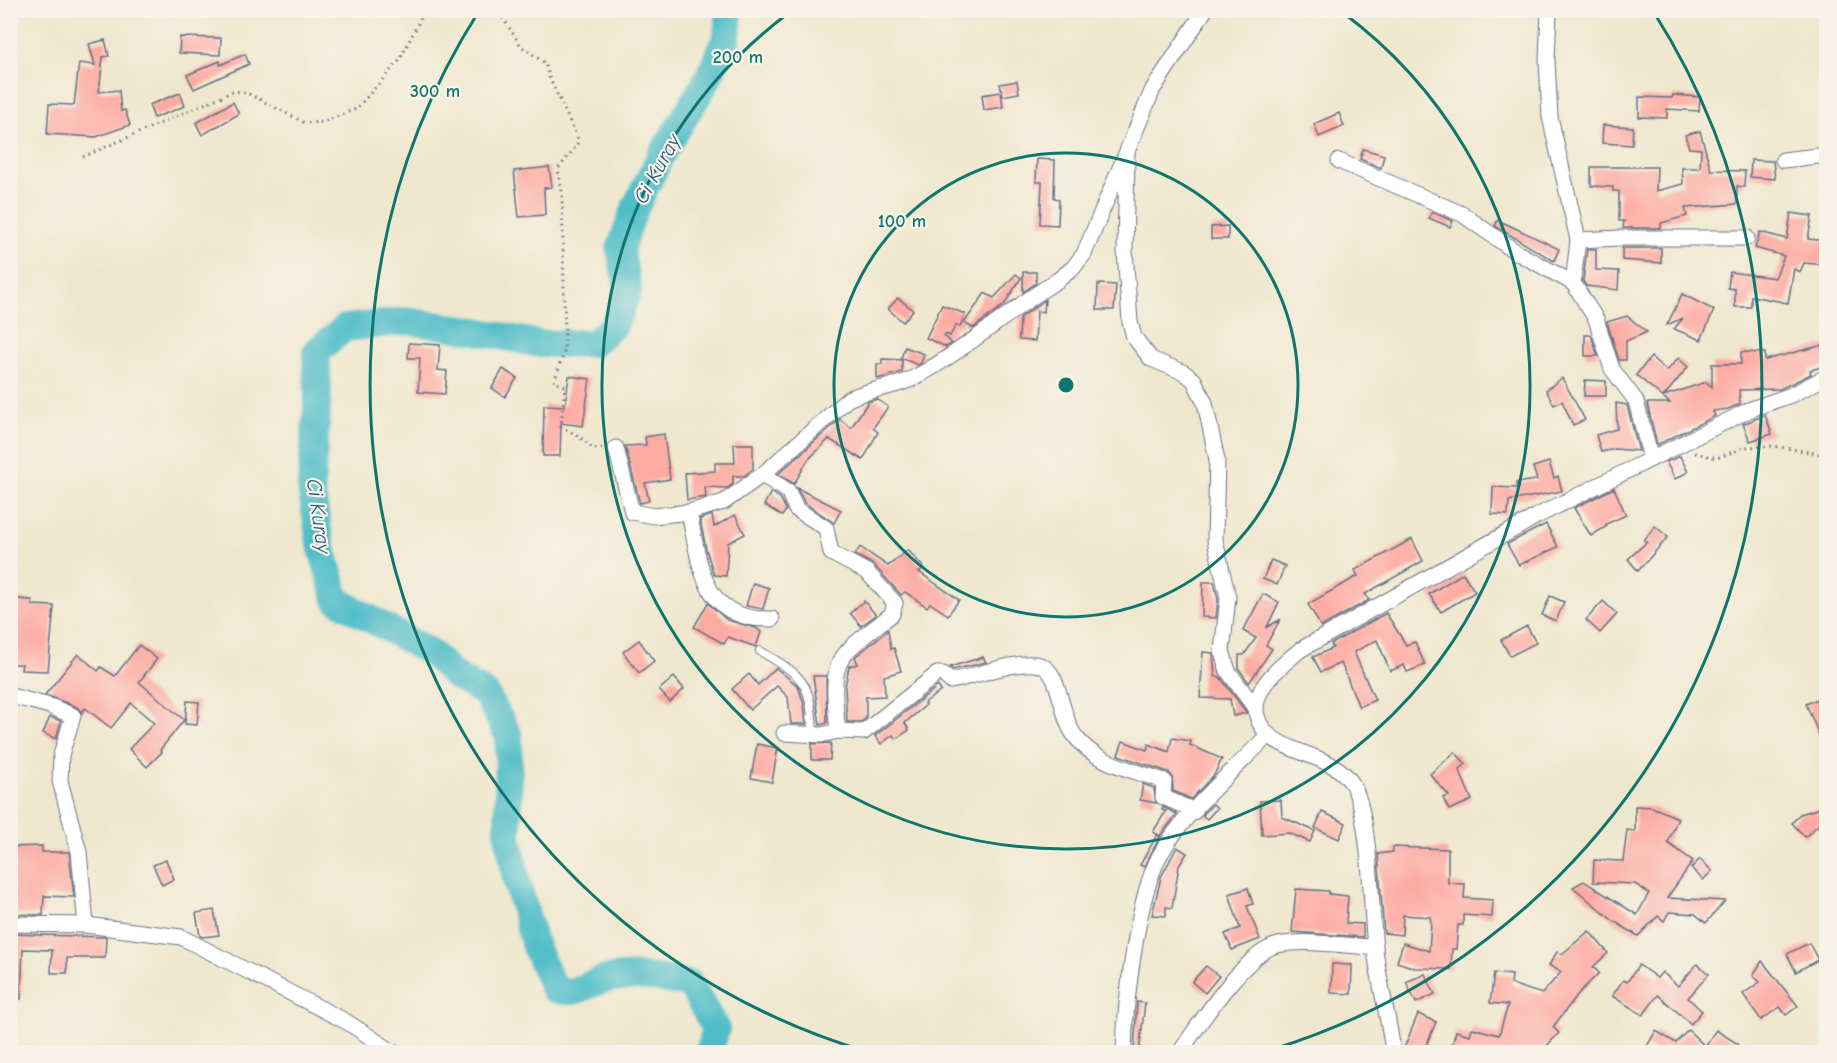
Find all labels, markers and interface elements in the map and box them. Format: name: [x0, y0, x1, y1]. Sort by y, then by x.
text: 200 m: [713, 47, 763, 68]
text: 300 m: [410, 81, 460, 102]
water label: Ci Kuray: [628, 129, 687, 208]
text: 100 m: [878, 211, 926, 232]
centre of rings: [1056, 375, 1076, 395]
water label: Ci Kuray: [302, 477, 336, 557]

